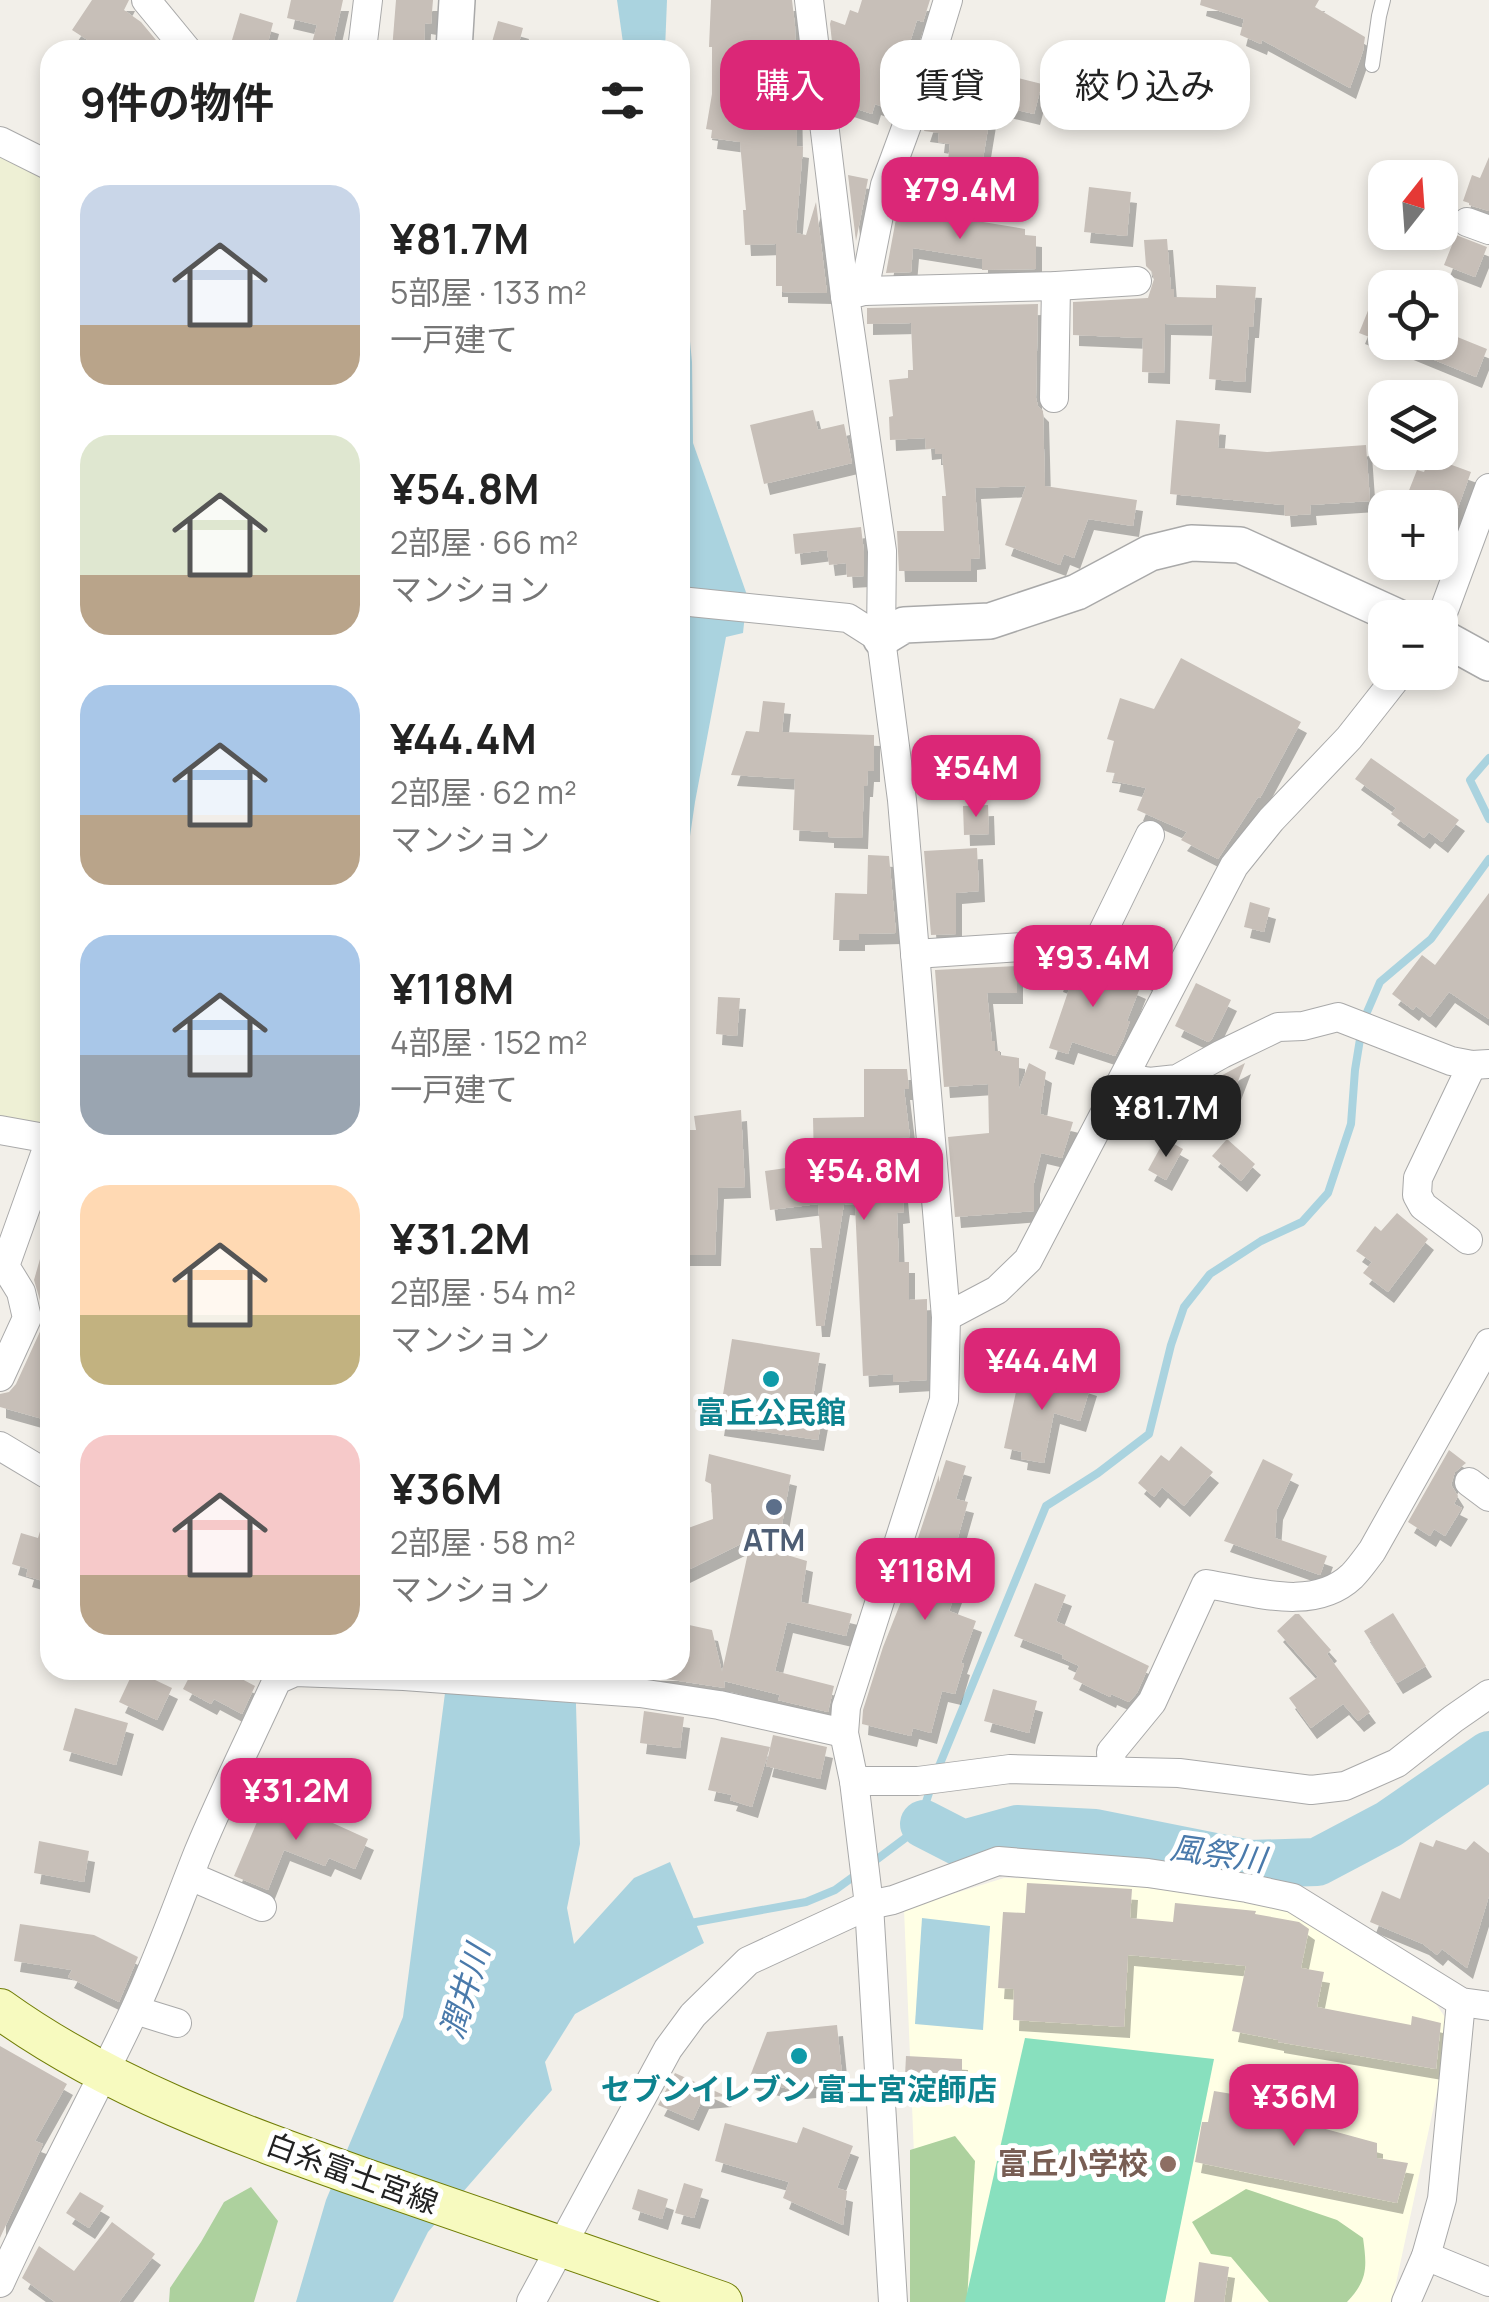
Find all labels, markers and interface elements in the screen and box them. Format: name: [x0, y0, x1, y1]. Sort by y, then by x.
chip: 購入: [720, 40, 860, 130]
chip: 賃貸: [880, 40, 1020, 130]
chip: 絞り込み: [1040, 40, 1250, 130]
text: 9件の物件: [80, 73, 274, 131]
icon: filters: [595, 73, 650, 128]
pin: ¥79.4M: [879, 157, 1041, 242]
north arrow: [1368, 160, 1458, 250]
map controls: [1368, 160, 1458, 690]
text: ¥79.4M: [904, 167, 1016, 211]
text: ¥81.7M: [390, 209, 529, 267]
icon: home: [160, 225, 280, 345]
text: 5部屋 · 133 m²: [390, 270, 587, 314]
button: locate: [1368, 270, 1458, 360]
text: 一戸建て: [390, 317, 518, 361]
button: layers: [1368, 380, 1458, 470]
text: ¥54.8M: [390, 459, 539, 517]
icon: home: [160, 475, 280, 595]
button: +: [1368, 490, 1458, 580]
text: 2部屋 · 66 m²: [390, 520, 578, 564]
text: マンション: [390, 567, 550, 611]
button: −: [1368, 600, 1458, 690]
text: ¥44.4M: [390, 709, 537, 767]
icon: home: [160, 725, 280, 845]
pin: ¥54M: [917, 735, 1035, 820]
text: ¥54M: [933, 745, 1019, 789]
text: 2部屋 · 62 m²: [390, 770, 577, 814]
text: マンション: [390, 817, 550, 861]
pin: ¥93.4M: [1012, 925, 1174, 1010]
text: ¥93.4M: [1036, 935, 1150, 979]
text: ¥118M: [390, 959, 514, 1017]
icon: home: [160, 975, 280, 1095]
text: 4部屋 · 152 m²: [390, 1020, 588, 1064]
text: 一戸建て: [390, 1067, 518, 1111]
pin: ¥81.7M: [1085, 1075, 1247, 1160]
text: ¥81.7M: [1113, 1085, 1219, 1129]
pin: ¥54.8M: [783, 1138, 945, 1223]
text: ¥54.8M: [807, 1148, 921, 1192]
text: ¥31.2M: [390, 1209, 531, 1267]
icon: home: [160, 1225, 280, 1345]
text: 2部屋 · 54 m²: [390, 1270, 576, 1314]
text: マンション: [390, 1317, 550, 1361]
pin: ¥44.4M: [961, 1328, 1123, 1413]
text: ¥44.4M: [986, 1338, 1098, 1382]
marker: 富丘公民館: [760, 1368, 782, 1390]
place label: 富丘公民館: [696, 1391, 846, 1432]
text: ¥36M: [390, 1459, 502, 1517]
icon: home: [160, 1475, 280, 1595]
marker: ATM: [763, 1496, 785, 1518]
place label: ATM: [743, 1519, 805, 1560]
text: 2部屋 · 58 m²: [390, 1520, 576, 1564]
pin: ¥118M: [855, 1538, 995, 1623]
text: ¥118M: [878, 1548, 972, 1592]
text: マンション: [390, 1567, 550, 1611]
pin: ¥31.2M: [215, 1758, 377, 1843]
text: ¥31.2M: [242, 1768, 350, 1812]
water label: 風祭川: [1168, 1825, 1272, 1882]
water label: 潤井川: [429, 1937, 500, 2044]
marker: セブンイレブン 富士宮淀師店: [788, 2045, 810, 2067]
pin: ¥36M: [1235, 2064, 1353, 2149]
place label: セブンイレブン 富士宮淀師店: [601, 2068, 997, 2109]
text: ¥36M: [1251, 2074, 1337, 2118]
street label: 白糸富士宮線: [261, 2123, 444, 2223]
place label: 富丘小学校: [998, 2142, 1148, 2183]
marker: 富丘小学校: [1157, 2153, 1179, 2175]

